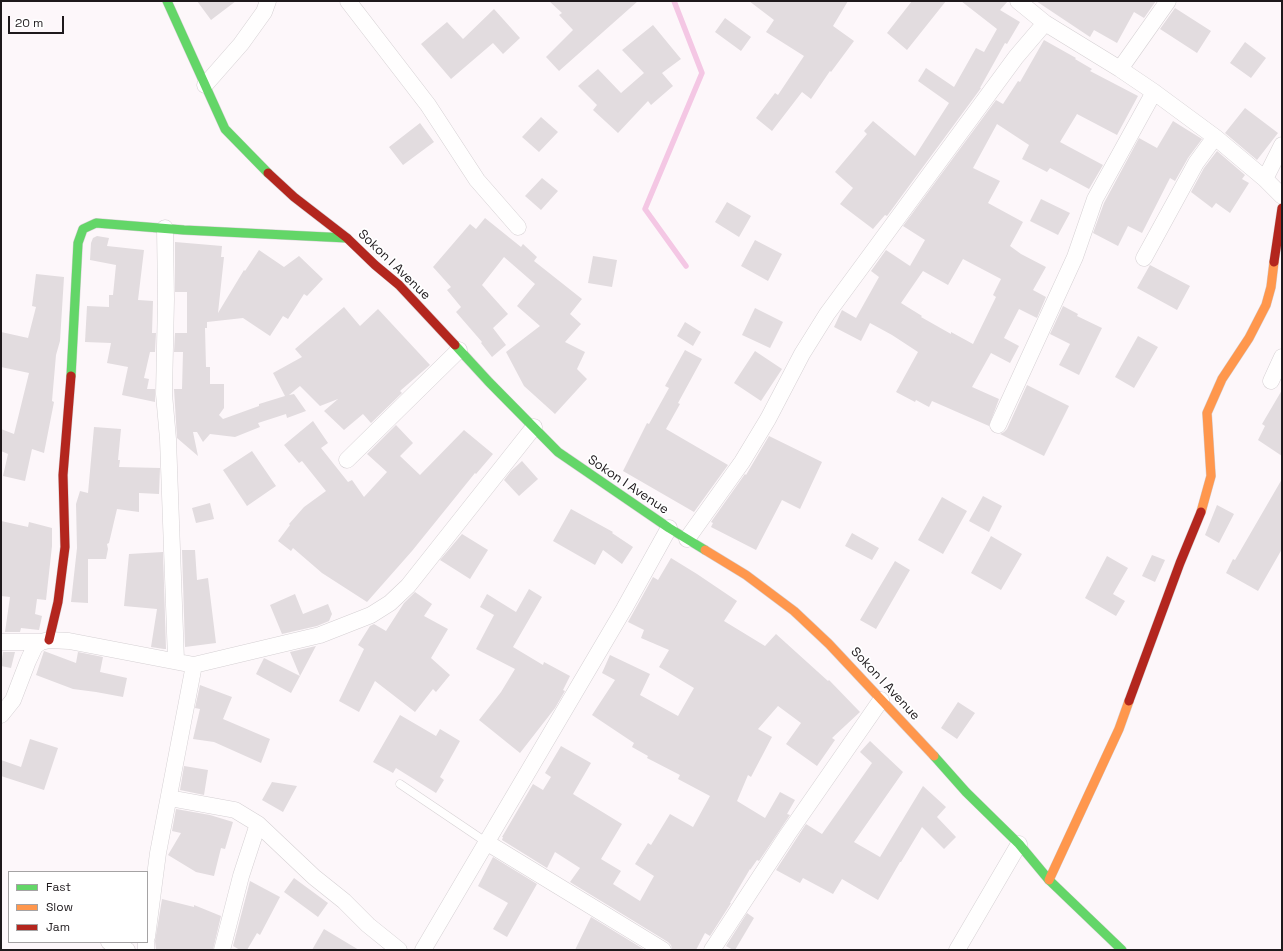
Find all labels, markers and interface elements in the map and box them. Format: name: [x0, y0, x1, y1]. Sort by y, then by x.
scale bar: [10, 8, 66, 34]
text: 20 m: [15, 15, 43, 31]
street label: Sokon I Avenue: [355, 227, 433, 303]
street label: Sokon I Avenue: [584, 452, 672, 518]
street label: Sokon I Avenue: [847, 644, 923, 724]
legend: [8, 871, 148, 943]
text: Fast: [46, 879, 71, 895]
text: Slow: [46, 899, 73, 915]
text: Jam: [46, 919, 70, 935]

